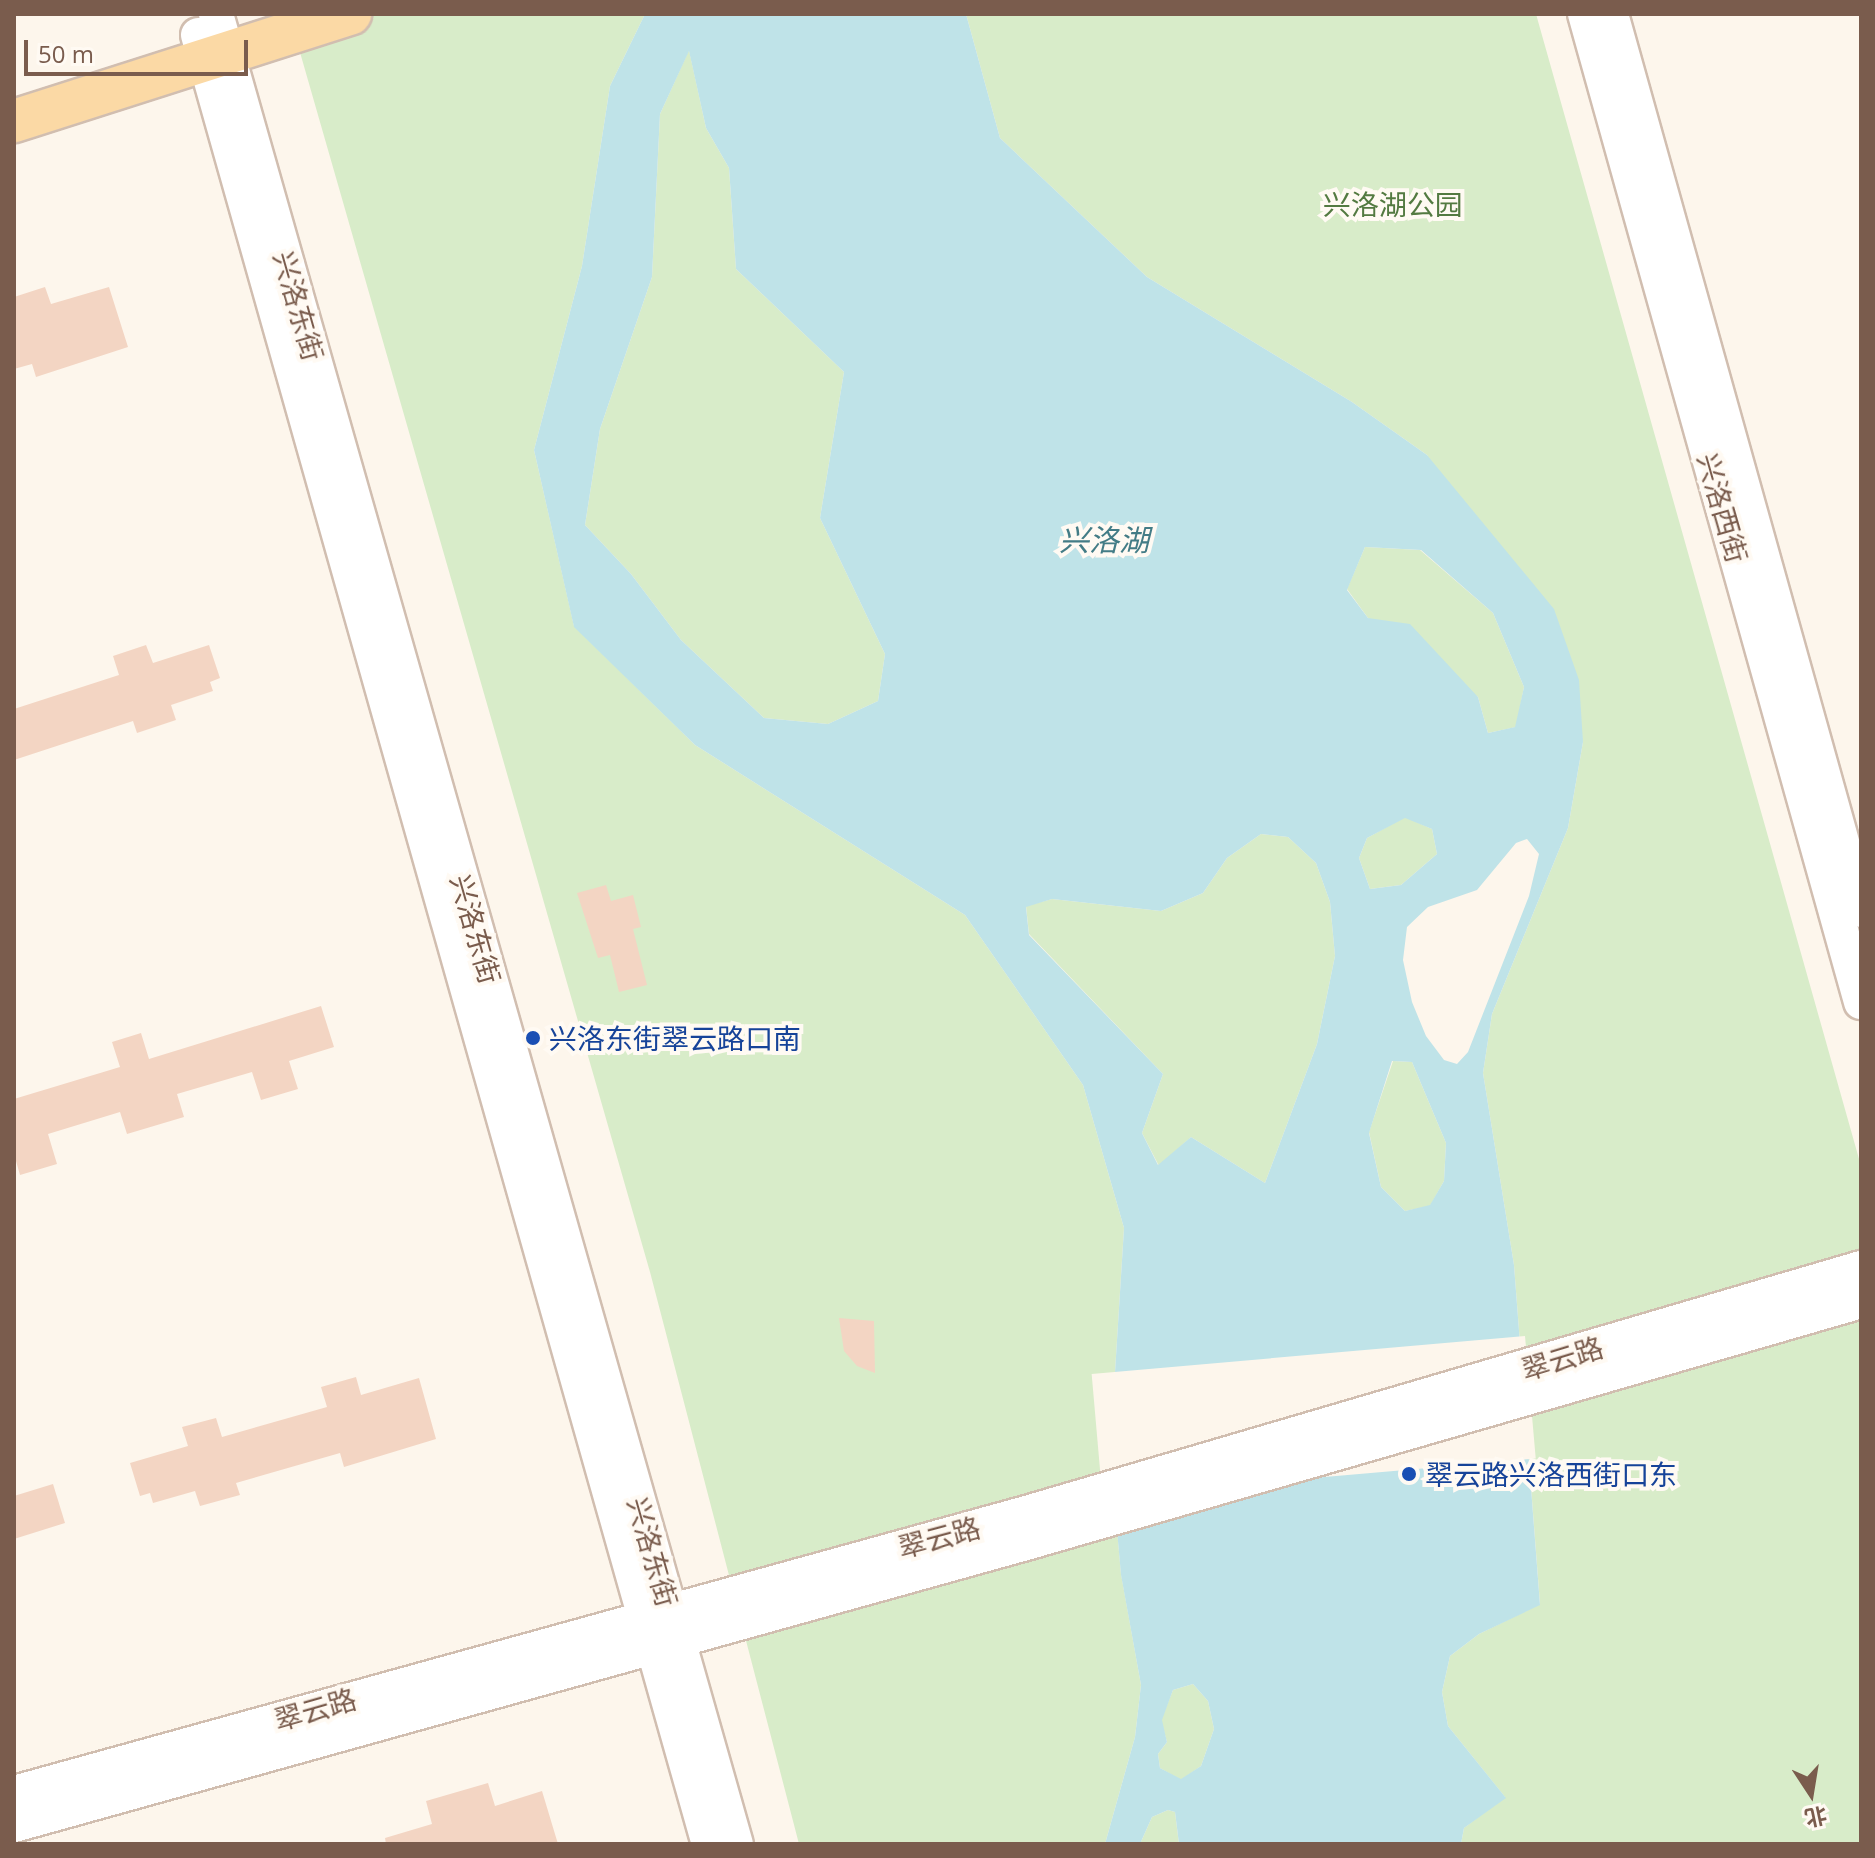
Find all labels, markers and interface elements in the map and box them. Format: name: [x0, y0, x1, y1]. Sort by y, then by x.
scale bar: [28, 24, 252, 74]
text: 50 m: [38, 37, 94, 70]
park label: 兴洛湖公园: [1323, 187, 1463, 221]
street label: 兴洛东街: [267, 248, 331, 364]
street label: 兴洛西街: [1691, 450, 1755, 566]
water label: 兴洛湖: [1059, 522, 1149, 558]
street label: 兴洛东街: [444, 871, 508, 987]
place label: 兴洛东街翠云路口南: [549, 1021, 801, 1055]
marker: 兴洛东街翠云路口南: [524, 1029, 542, 1047]
street label: 翠云路: [1517, 1330, 1607, 1386]
place label: 翠云路兴洛西街口东: [1425, 1457, 1677, 1491]
marker: 翠云路兴洛西街口东: [1400, 1465, 1418, 1483]
street label: 兴洛东街: [621, 1494, 685, 1610]
street label: 翠云路: [894, 1510, 984, 1564]
street label: 翠云路: [270, 1681, 360, 1737]
north arrow: [1771, 1754, 1851, 1834]
text: 北: [1802, 1801, 1830, 1834]

